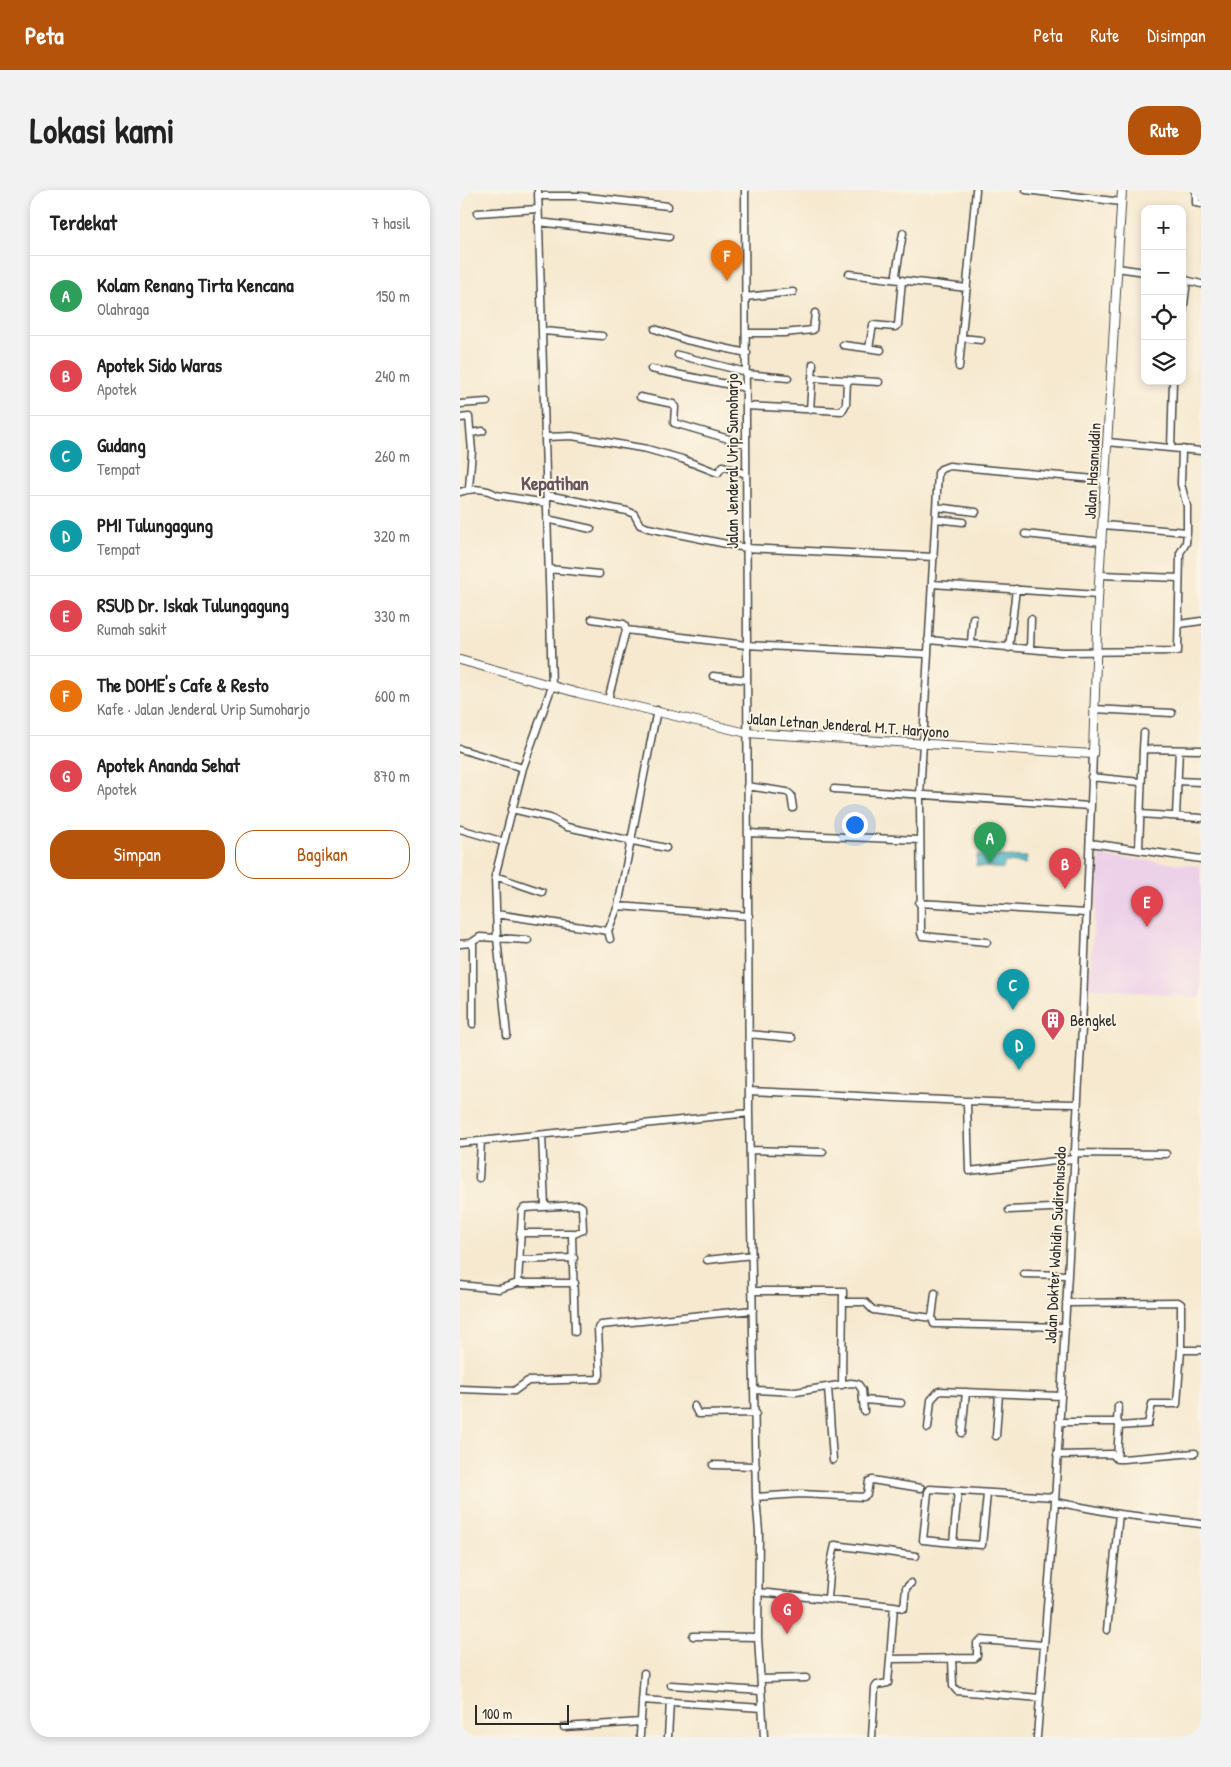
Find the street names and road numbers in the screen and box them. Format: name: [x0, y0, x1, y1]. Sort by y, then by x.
street label: Jalan Jenderal Urip Sumoharjo: [721, 373, 743, 549]
street label: Jalan Hasanuddin: [1078, 422, 1106, 520]
street label: Jalan Letnan Jenderal M.T. Haryono: [746, 707, 950, 743]
street label: Jalan Dokter Wahidin Sudirohusodo: [1039, 1145, 1071, 1344]

